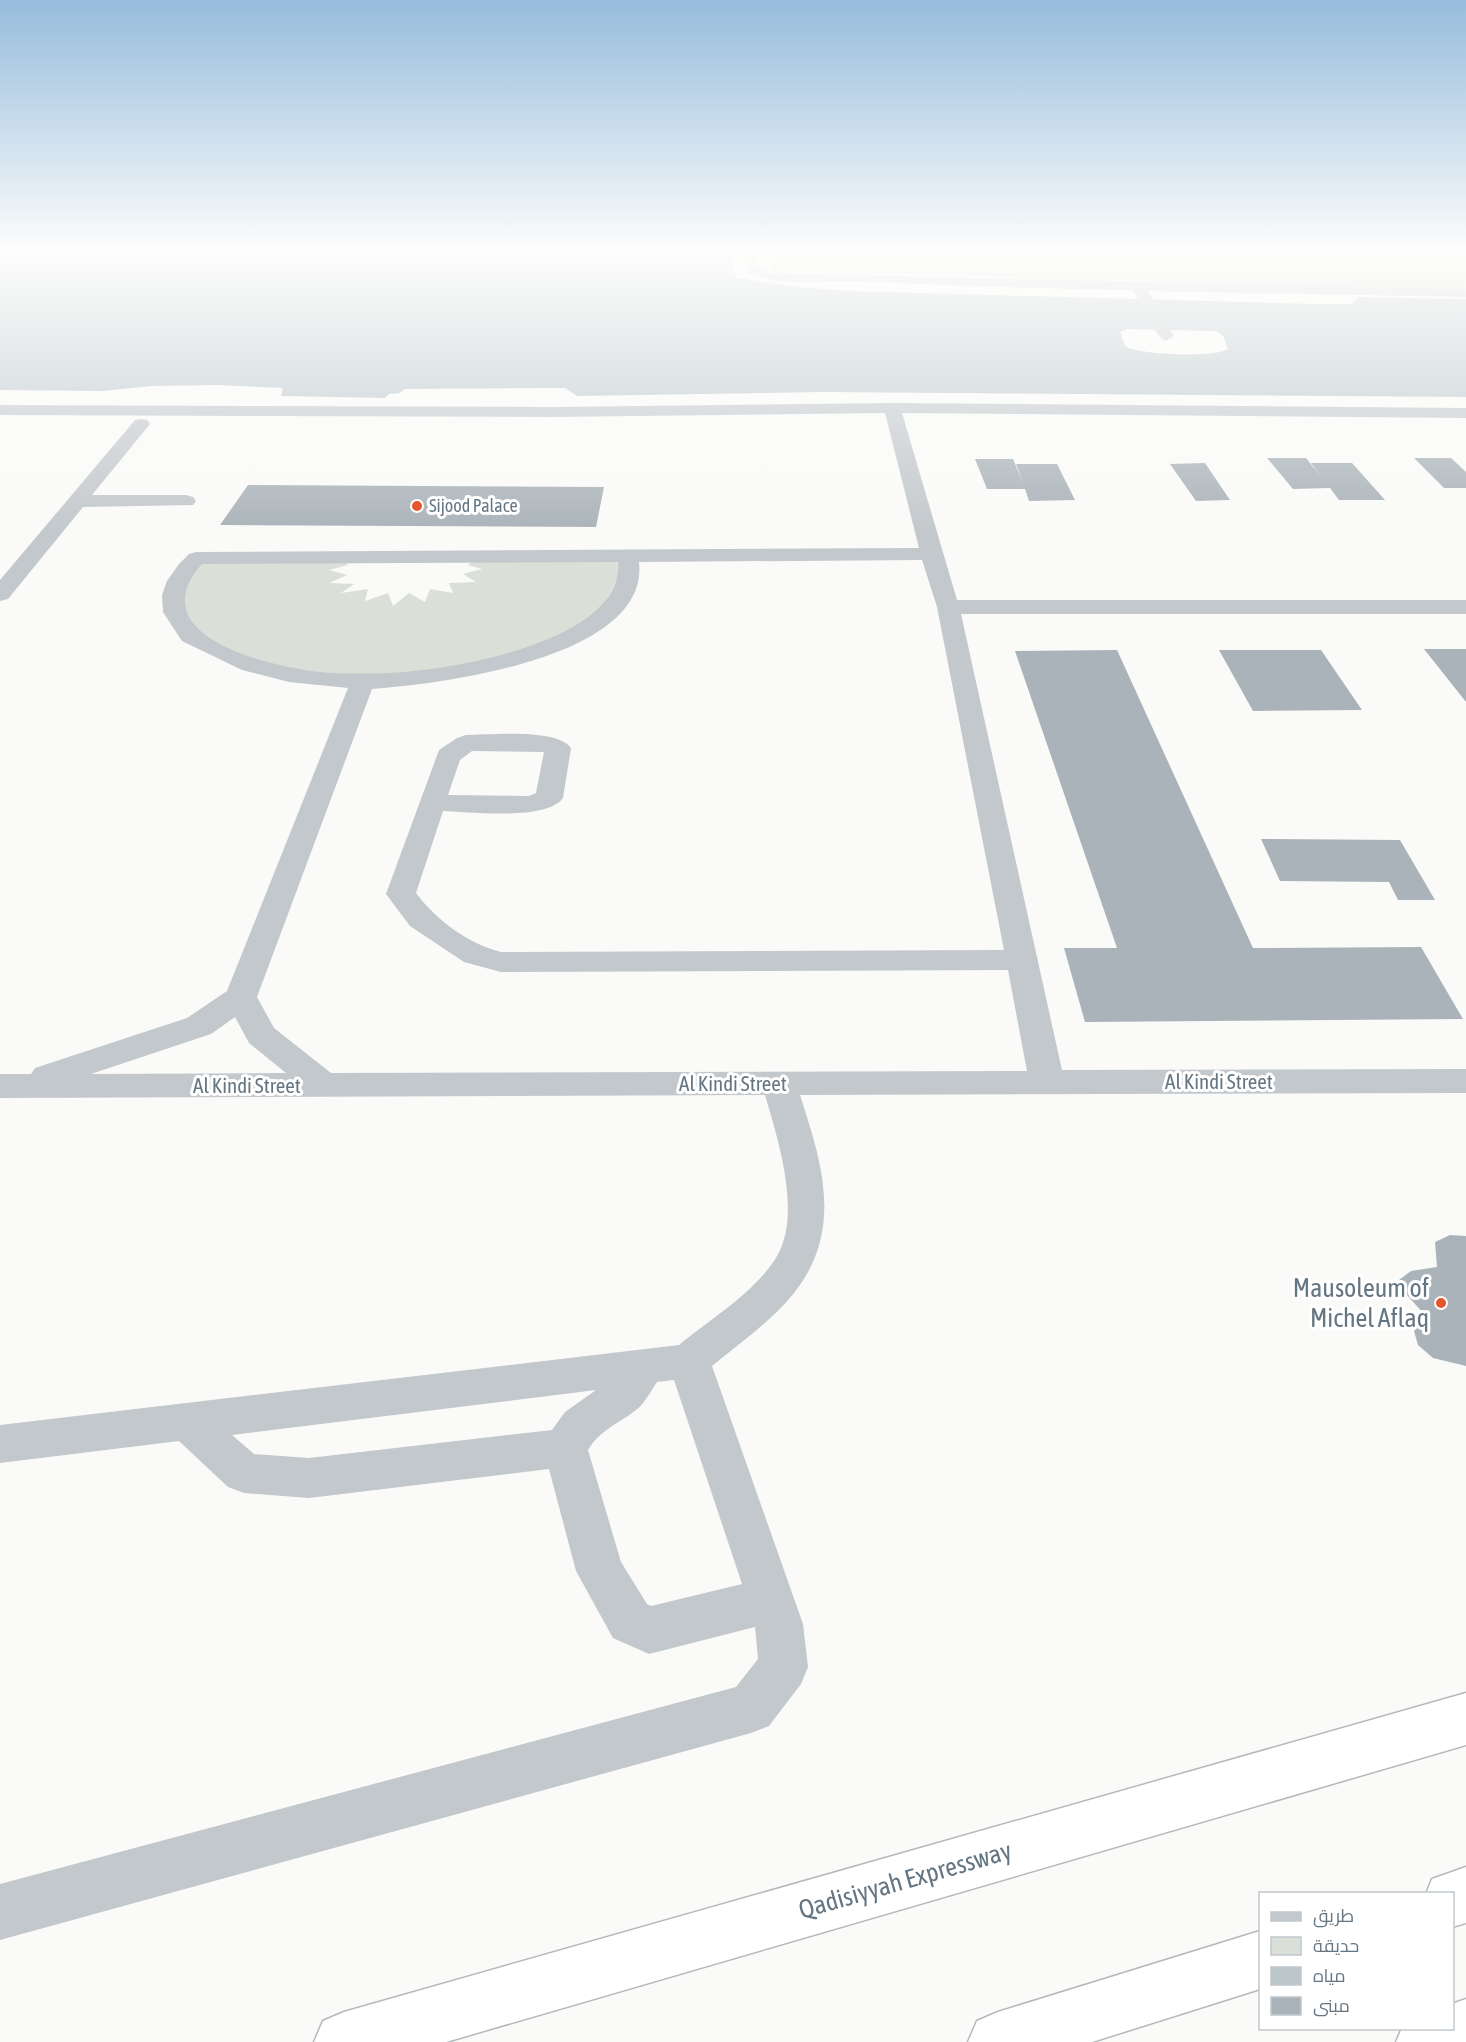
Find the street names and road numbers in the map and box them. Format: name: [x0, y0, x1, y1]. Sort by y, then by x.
street label: Al Kindi Street: [1165, 1069, 1273, 1093]
street label: Al Kindi Street: [679, 1071, 787, 1095]
street label: Al Kindi Street: [193, 1073, 301, 1097]
street label: Qadisiyyah Expressway: [795, 1835, 1015, 1925]

